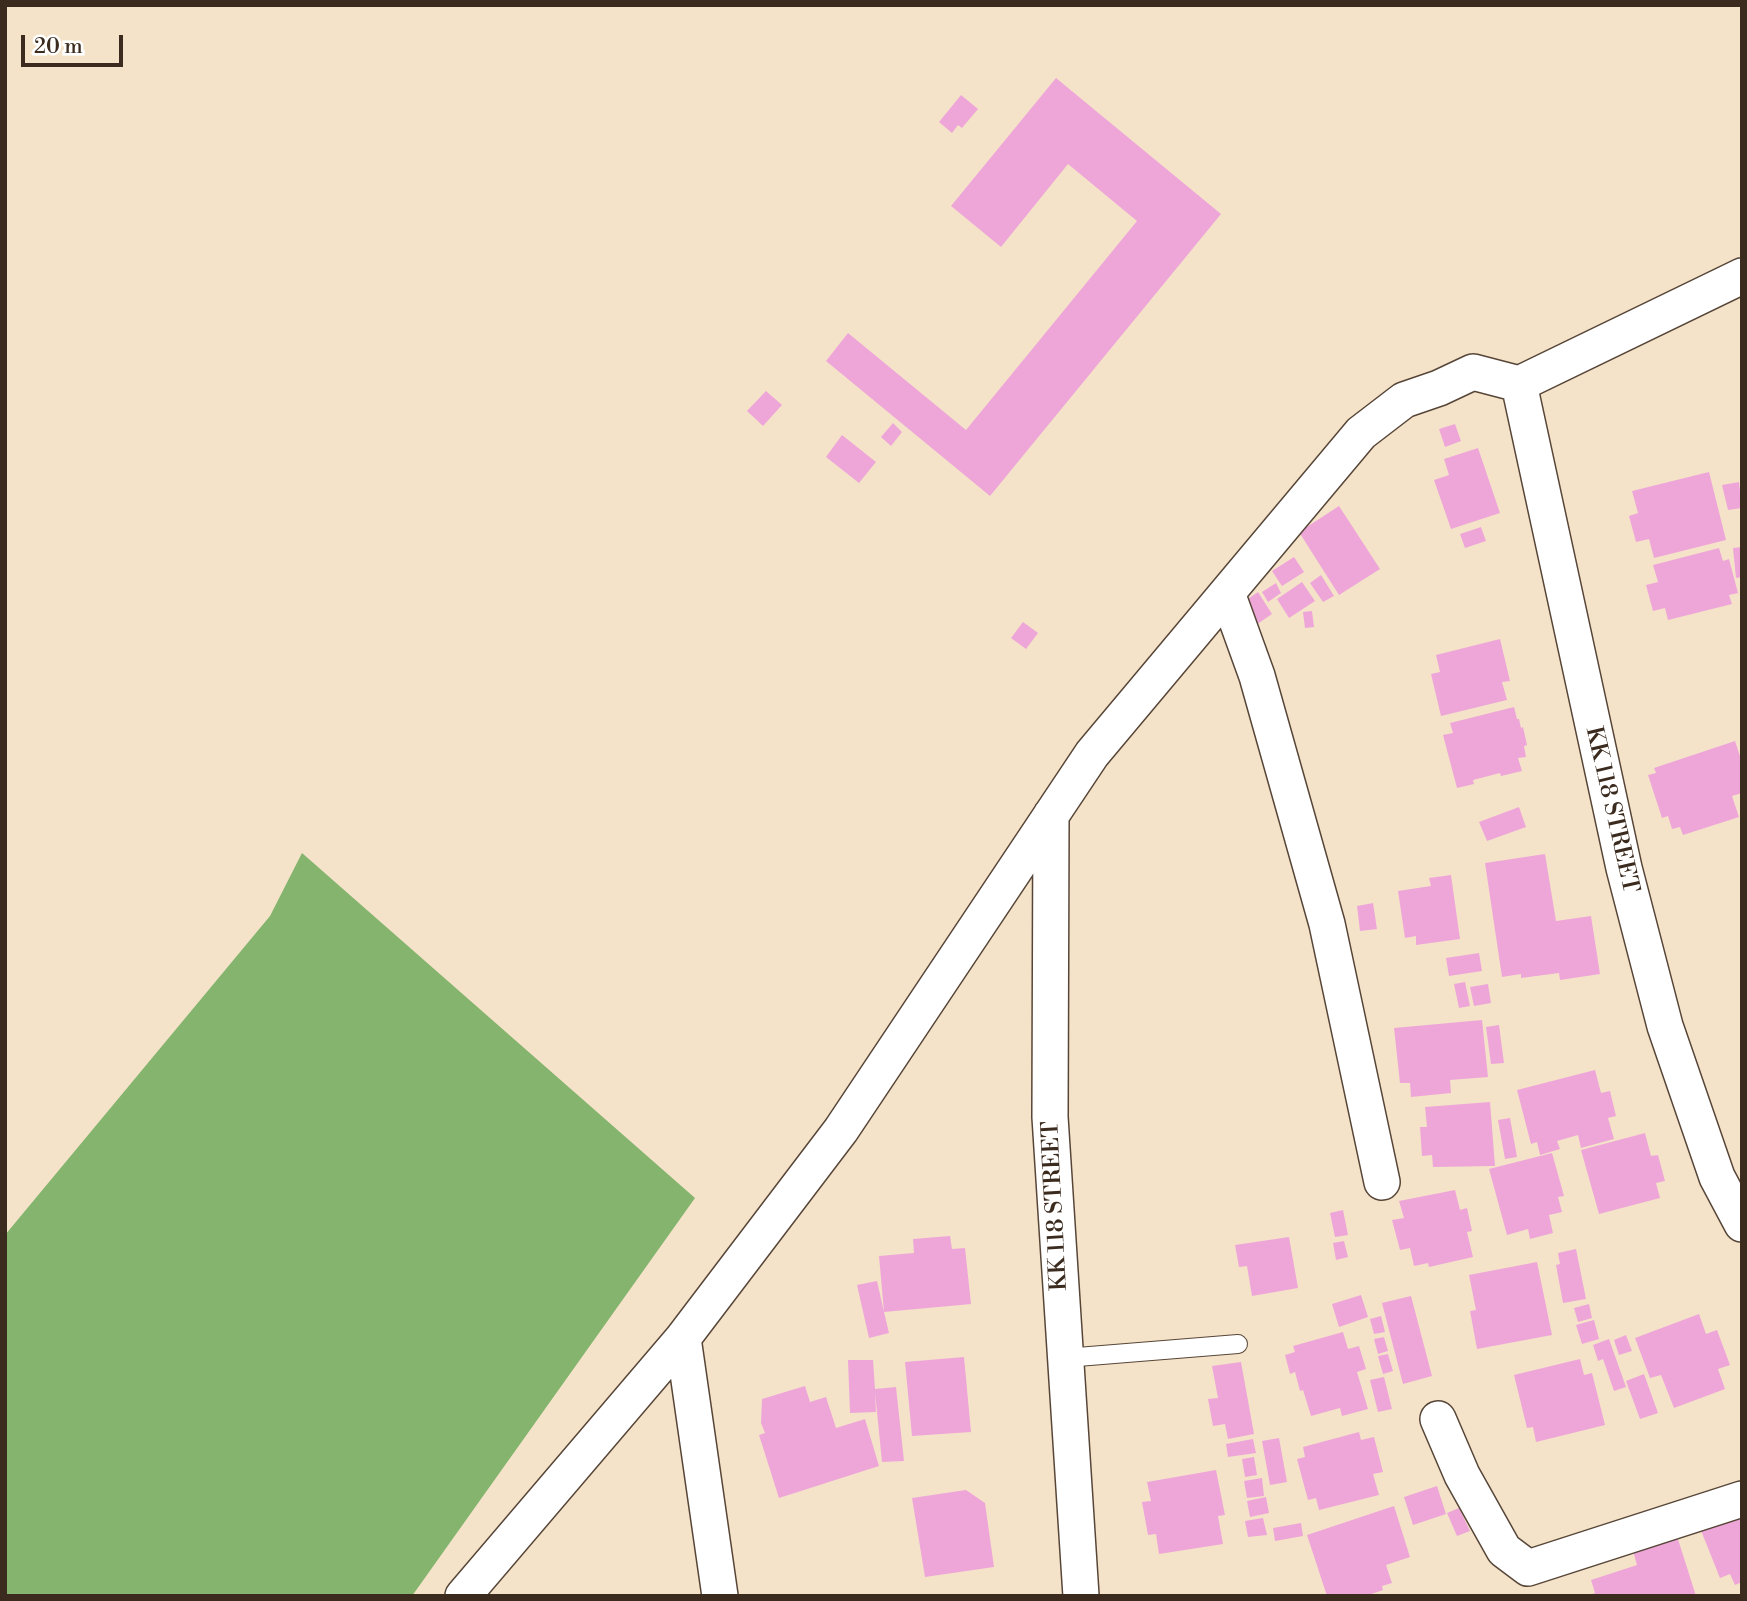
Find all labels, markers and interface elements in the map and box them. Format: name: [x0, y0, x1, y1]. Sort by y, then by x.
scale bar: [24, 21, 126, 65]
text: 20 m: [34, 34, 83, 60]
street label: KK 118 STREET: [1578, 724, 1644, 896]
street label: KK 118 STREET: [1038, 1120, 1074, 1292]

